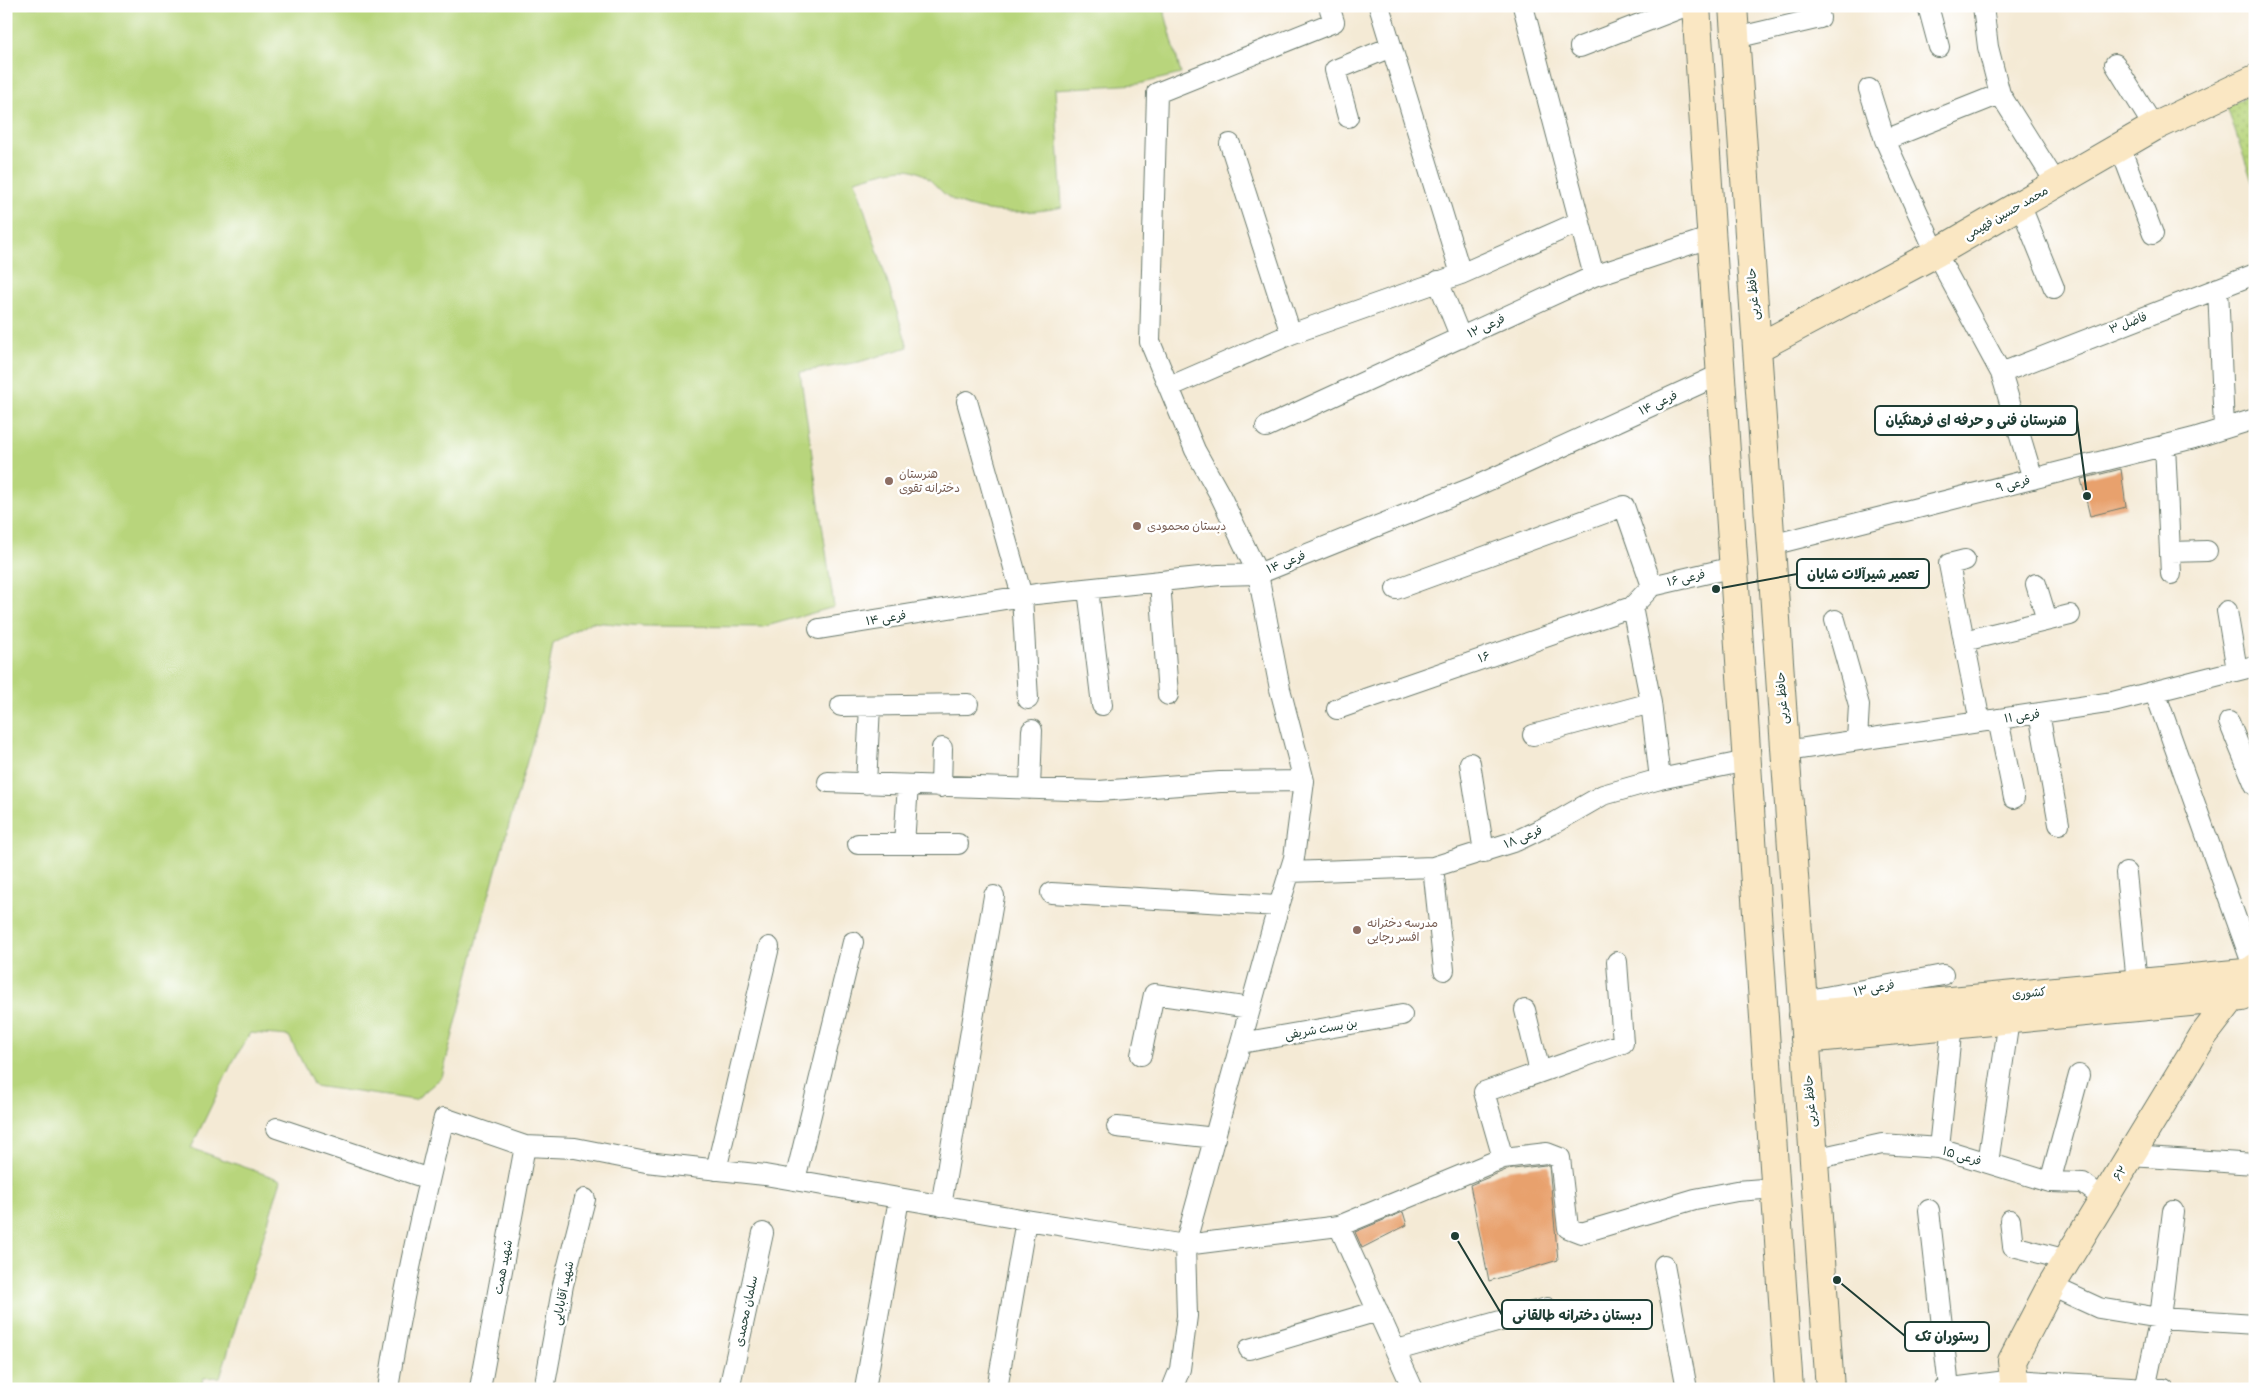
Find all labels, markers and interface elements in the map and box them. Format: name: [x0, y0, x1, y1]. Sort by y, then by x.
street label: محمد حسین فهیمی: [1961, 183, 2051, 244]
street label: حافظ غربی: [1744, 267, 1763, 321]
street label: فاضل ۳: [2107, 309, 2149, 338]
street label: فرعی ۱۲: [1465, 311, 1507, 342]
street label: فرعی ۱۴: [1637, 388, 1680, 419]
callout: هنرستان فنی و حرفه ای فرهنگیان: [1875, 406, 2077, 435]
text: هنرستان فنی و حرفه ای فرهنگیان: [1885, 411, 2067, 429]
place label: هنرستان دخترانه تقوی: [899, 467, 960, 496]
street label: فرعی ۹: [1994, 473, 2032, 496]
marker: هنرستان دخترانه تقوی: [883, 475, 895, 487]
place label: دبستان محمودی: [1147, 519, 1226, 534]
marker: دبستان محمودی: [1131, 520, 1143, 532]
street label: فرعی ۱۴: [1264, 548, 1308, 577]
callout: تعمیر شیرآلات شایان: [1797, 559, 1929, 588]
text: تعمیر شیرآلات شایان: [1807, 566, 1920, 583]
street label: فرعی ۱۶: [1665, 567, 1707, 590]
street label: فرعی ۱۴: [865, 608, 907, 629]
street label: ۱۶: [1476, 648, 1492, 666]
street label: حافظ غربی: [1773, 671, 1792, 725]
street label: فرعی ۱۱: [2003, 707, 2041, 726]
street label: فرعی ۱۸: [1502, 823, 1545, 852]
place label: مدرسه دخترانه افسر رجایی: [1367, 916, 1438, 945]
marker: مدرسه دخترانه افسر رجایی: [1351, 924, 1363, 936]
street label: فرعی ۱۳: [1852, 977, 1896, 1000]
street label: کشوری: [2011, 985, 2047, 1002]
street label: بن بست شریفی: [1284, 1016, 1359, 1043]
street label: حافظ غربی: [1801, 1074, 1820, 1128]
street label: فرعی ۱۵: [1941, 1144, 1983, 1169]
street label: ۶۲: [2110, 1163, 2131, 1184]
street label: شهید همت: [491, 1239, 516, 1296]
street label: شهید آقابابایی: [549, 1260, 578, 1327]
street label: سلمان محمدی: [732, 1274, 761, 1348]
callout: دبستان دخترانه طالقانی: [1502, 1300, 1652, 1329]
text: دبستان دخترانه طالقانی: [1512, 1307, 1642, 1324]
callout: رستوران تک: [1905, 1322, 1989, 1351]
text: رستوران تک: [1915, 1328, 1979, 1346]

